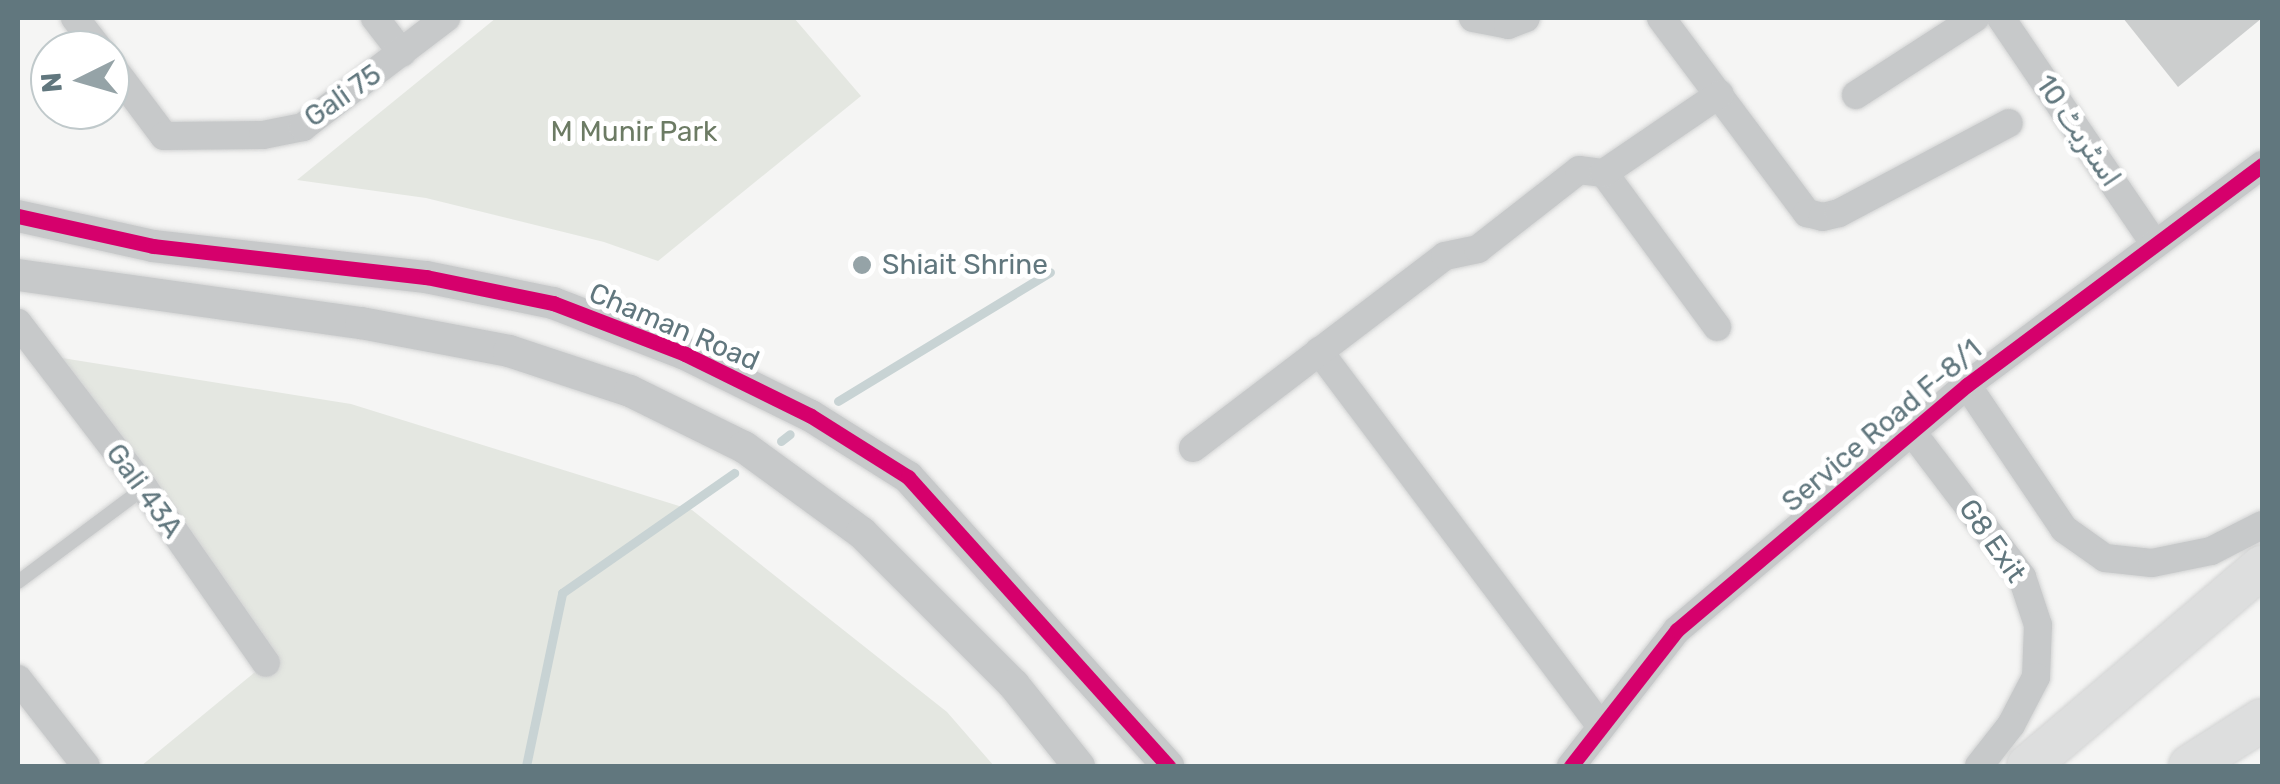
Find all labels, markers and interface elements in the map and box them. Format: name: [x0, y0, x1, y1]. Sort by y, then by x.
north arrow: [30, 30, 130, 130]
street label: Gali 75: [298, 58, 388, 134]
street label: اسٹریٹ 10: [2028, 69, 2128, 193]
text: N: [34, 71, 69, 94]
park label: M Munir Park: [550, 115, 718, 149]
place label: Shiait Shrine: [882, 248, 1048, 282]
marker: Shiait Shrine: [851, 254, 873, 276]
street label: Chaman Road: [584, 276, 764, 378]
street label: Service Road F-8/1: [1775, 333, 1989, 519]
street label: Gali 43A: [99, 437, 189, 545]
street label: G8 Exit: [1951, 493, 2033, 589]

